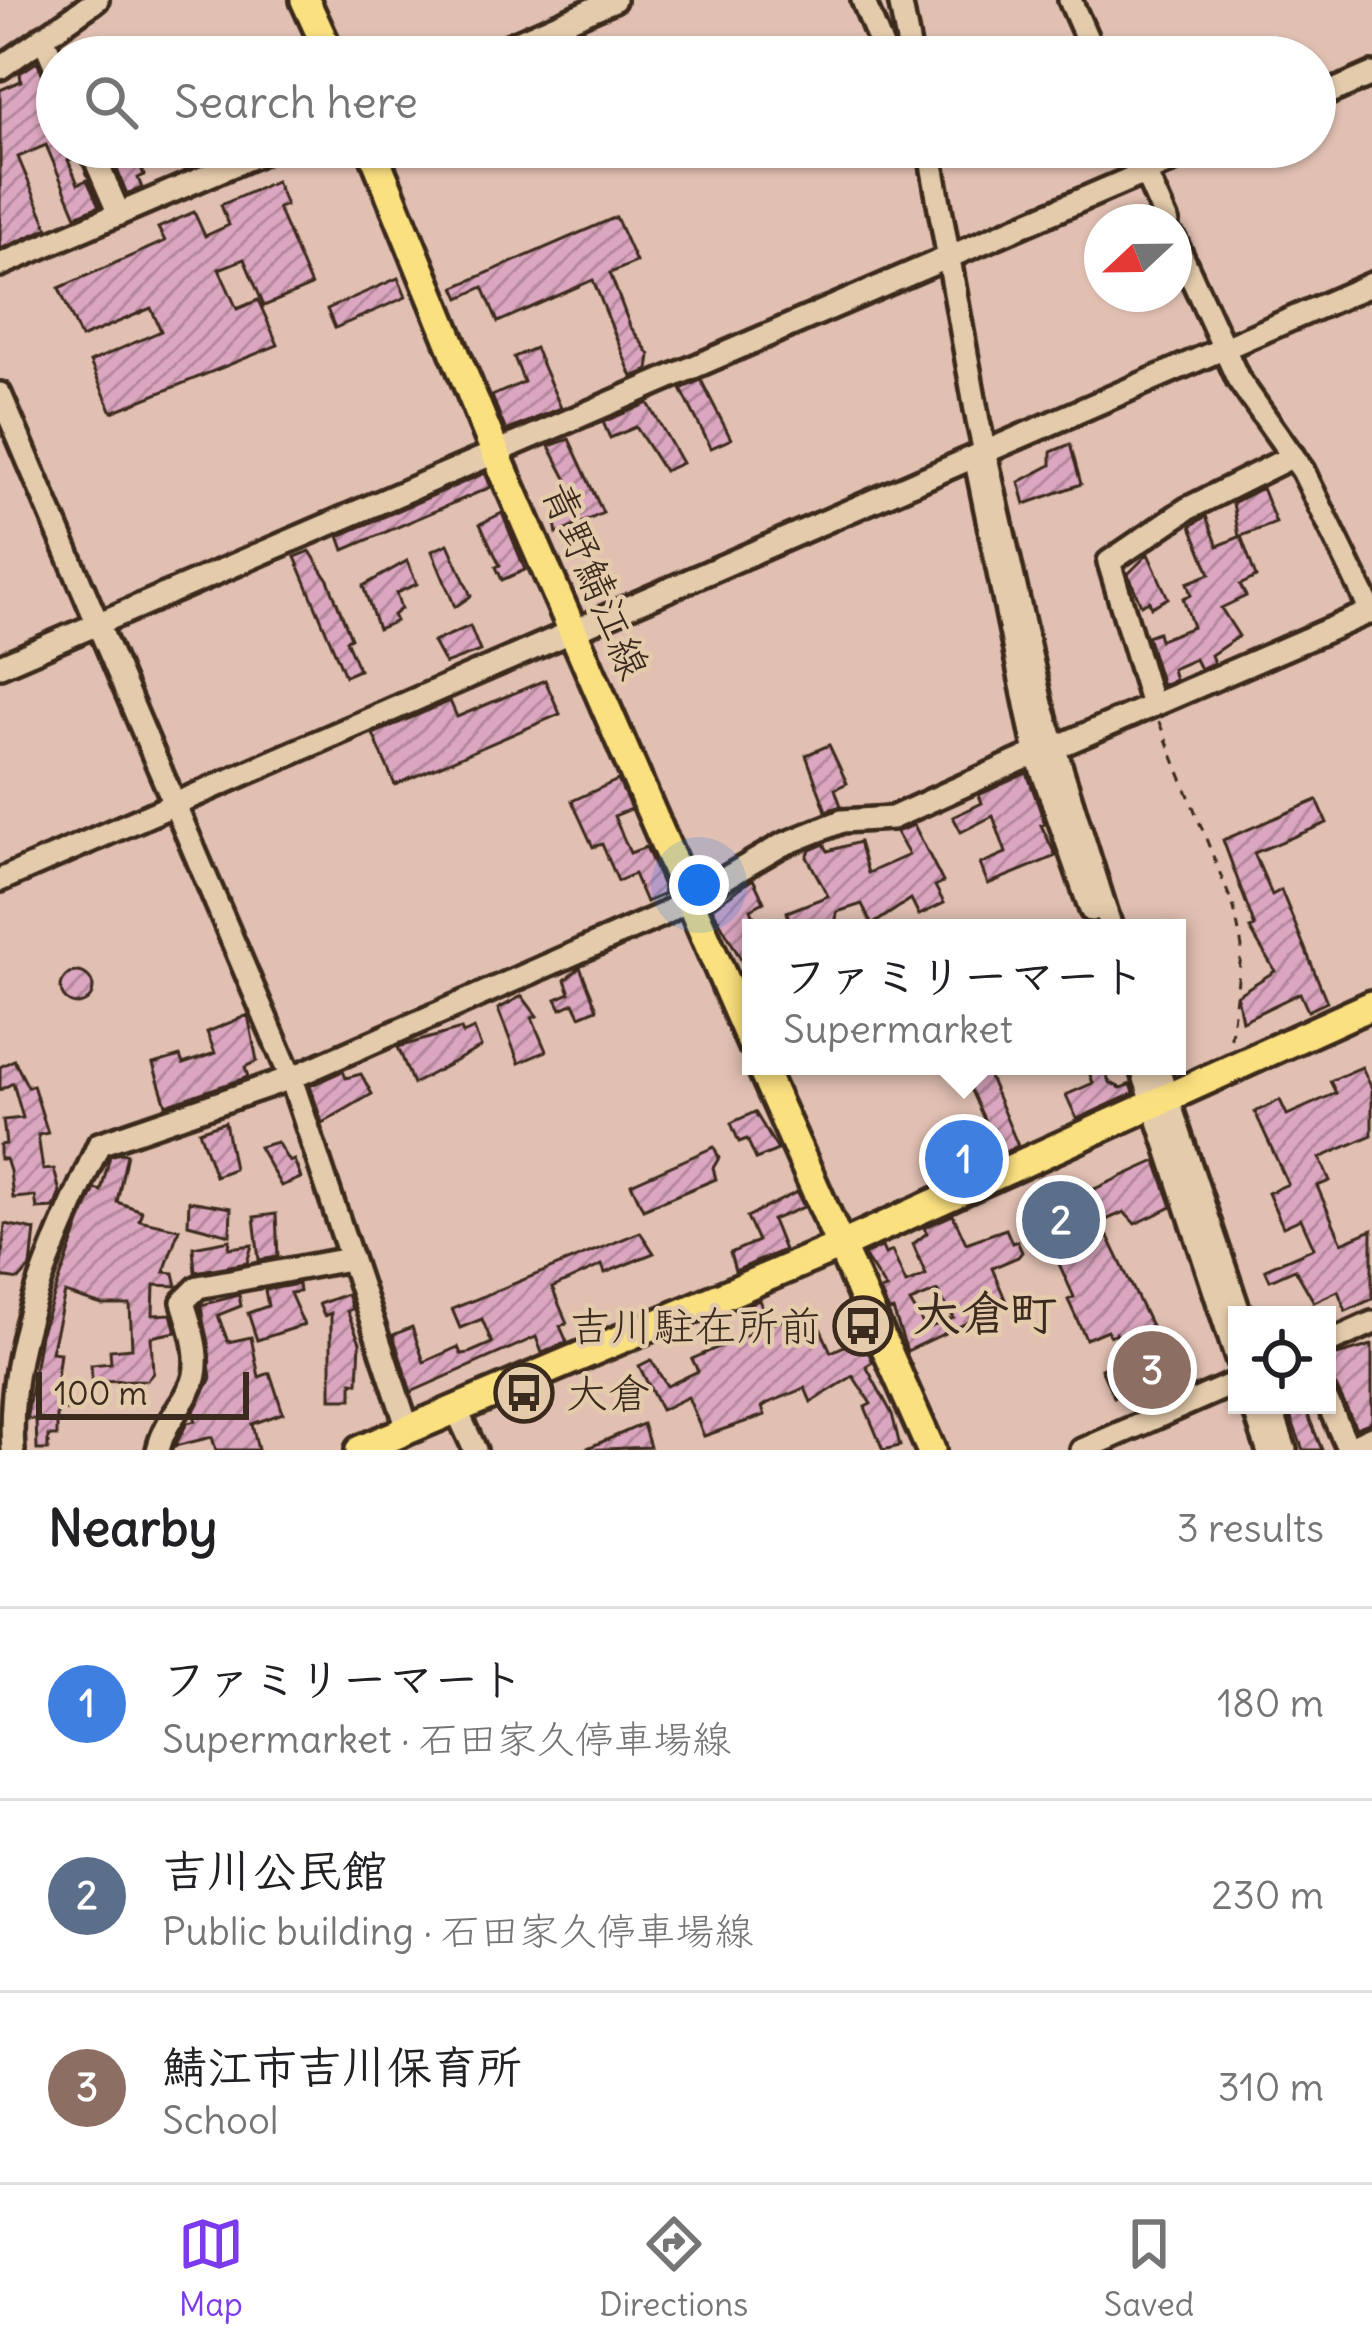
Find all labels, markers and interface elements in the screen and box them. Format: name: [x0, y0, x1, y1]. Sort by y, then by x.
search box: [36, 36, 1336, 168]
icon: search: [78, 69, 144, 135]
text: Search here: [174, 74, 418, 130]
north arrow: [1084, 204, 1192, 312]
street label: 青野鯖江線: [531, 473, 661, 687]
your location: [669, 855, 729, 915]
popup: [742, 919, 1186, 1075]
text: ファミリーマート: [783, 948, 1145, 1004]
text: Supermarket: [783, 1005, 1013, 1054]
pin: 1: [925, 1114, 1003, 1204]
pin: 2: [1022, 1175, 1100, 1265]
district label: 大倉町: [913, 1283, 1057, 1343]
bus stop icon: 吉川駐在所前: [832, 1295, 894, 1357]
place label: 吉川駐在所前: [569, 1300, 821, 1352]
map controls: [1228, 1306, 1336, 1414]
button: locate: [1228, 1306, 1336, 1414]
pin: 3: [1113, 1325, 1191, 1415]
bus stop icon: 大倉: [493, 1362, 555, 1424]
scale bar: [36, 1366, 249, 1419]
place label: 大倉: [566, 1367, 650, 1419]
text: 100 m: [54, 1372, 147, 1414]
text: Nearby: [48, 1496, 217, 1560]
text: 3 results: [1177, 1504, 1324, 1553]
text: ファミリーマート: [162, 1651, 524, 1707]
text: 1: [79, 1679, 95, 1728]
text: 180 m: [1217, 1679, 1324, 1728]
text: Supermarket · 石田家久停車場線: [162, 1715, 731, 1764]
text: 吉川公民館: [162, 1843, 387, 1899]
text: 2: [76, 1871, 98, 1920]
text: 230 m: [1211, 1871, 1324, 1920]
text: Public building · 石田家久停車場線: [162, 1907, 753, 1956]
text: 鯖江市吉川保育所: [162, 2039, 522, 2095]
text: 3: [76, 2063, 98, 2112]
text: 310 m: [1218, 2063, 1324, 2112]
text: School: [162, 2096, 279, 2145]
tab: Map: [178, 2211, 244, 2325]
tab: Directions: [599, 2211, 748, 2325]
tab: Saved: [1104, 2211, 1194, 2325]

